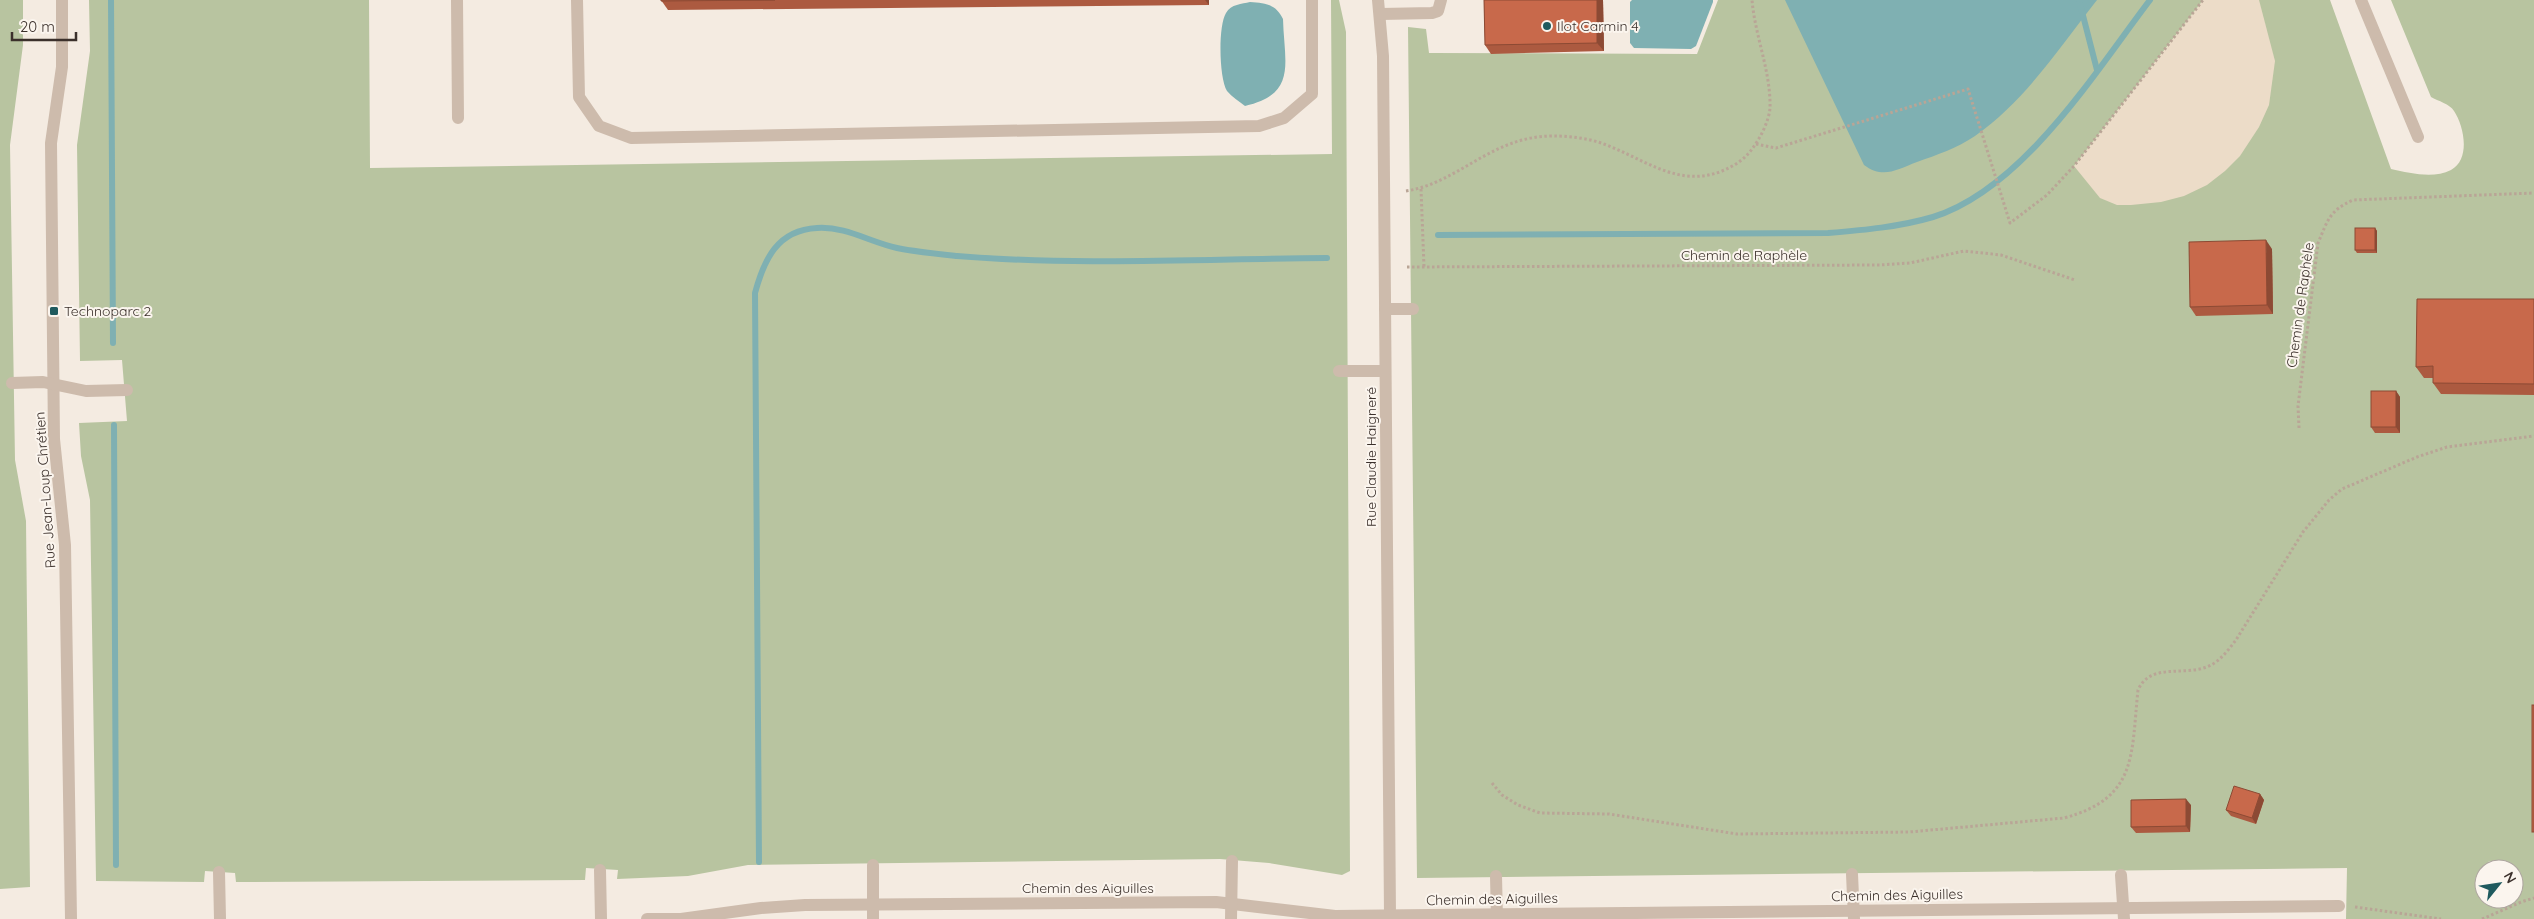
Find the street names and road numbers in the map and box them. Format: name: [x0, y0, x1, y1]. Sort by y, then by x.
street label: Chemin de Raphèle: [2282, 241, 2318, 369]
street label: Chemin de Raphèle: [1681, 246, 1807, 264]
street label: Rue Claudie Haigneré: [1362, 387, 1380, 527]
street label: Rue Jean-Loup Chrétien: [31, 411, 59, 569]
street label: Chemin des Aiguilles: [1022, 879, 1154, 897]
street label: Chemin des Aiguilles: [1831, 885, 1963, 905]
street label: Chemin des Aiguilles: [1426, 889, 1558, 909]

